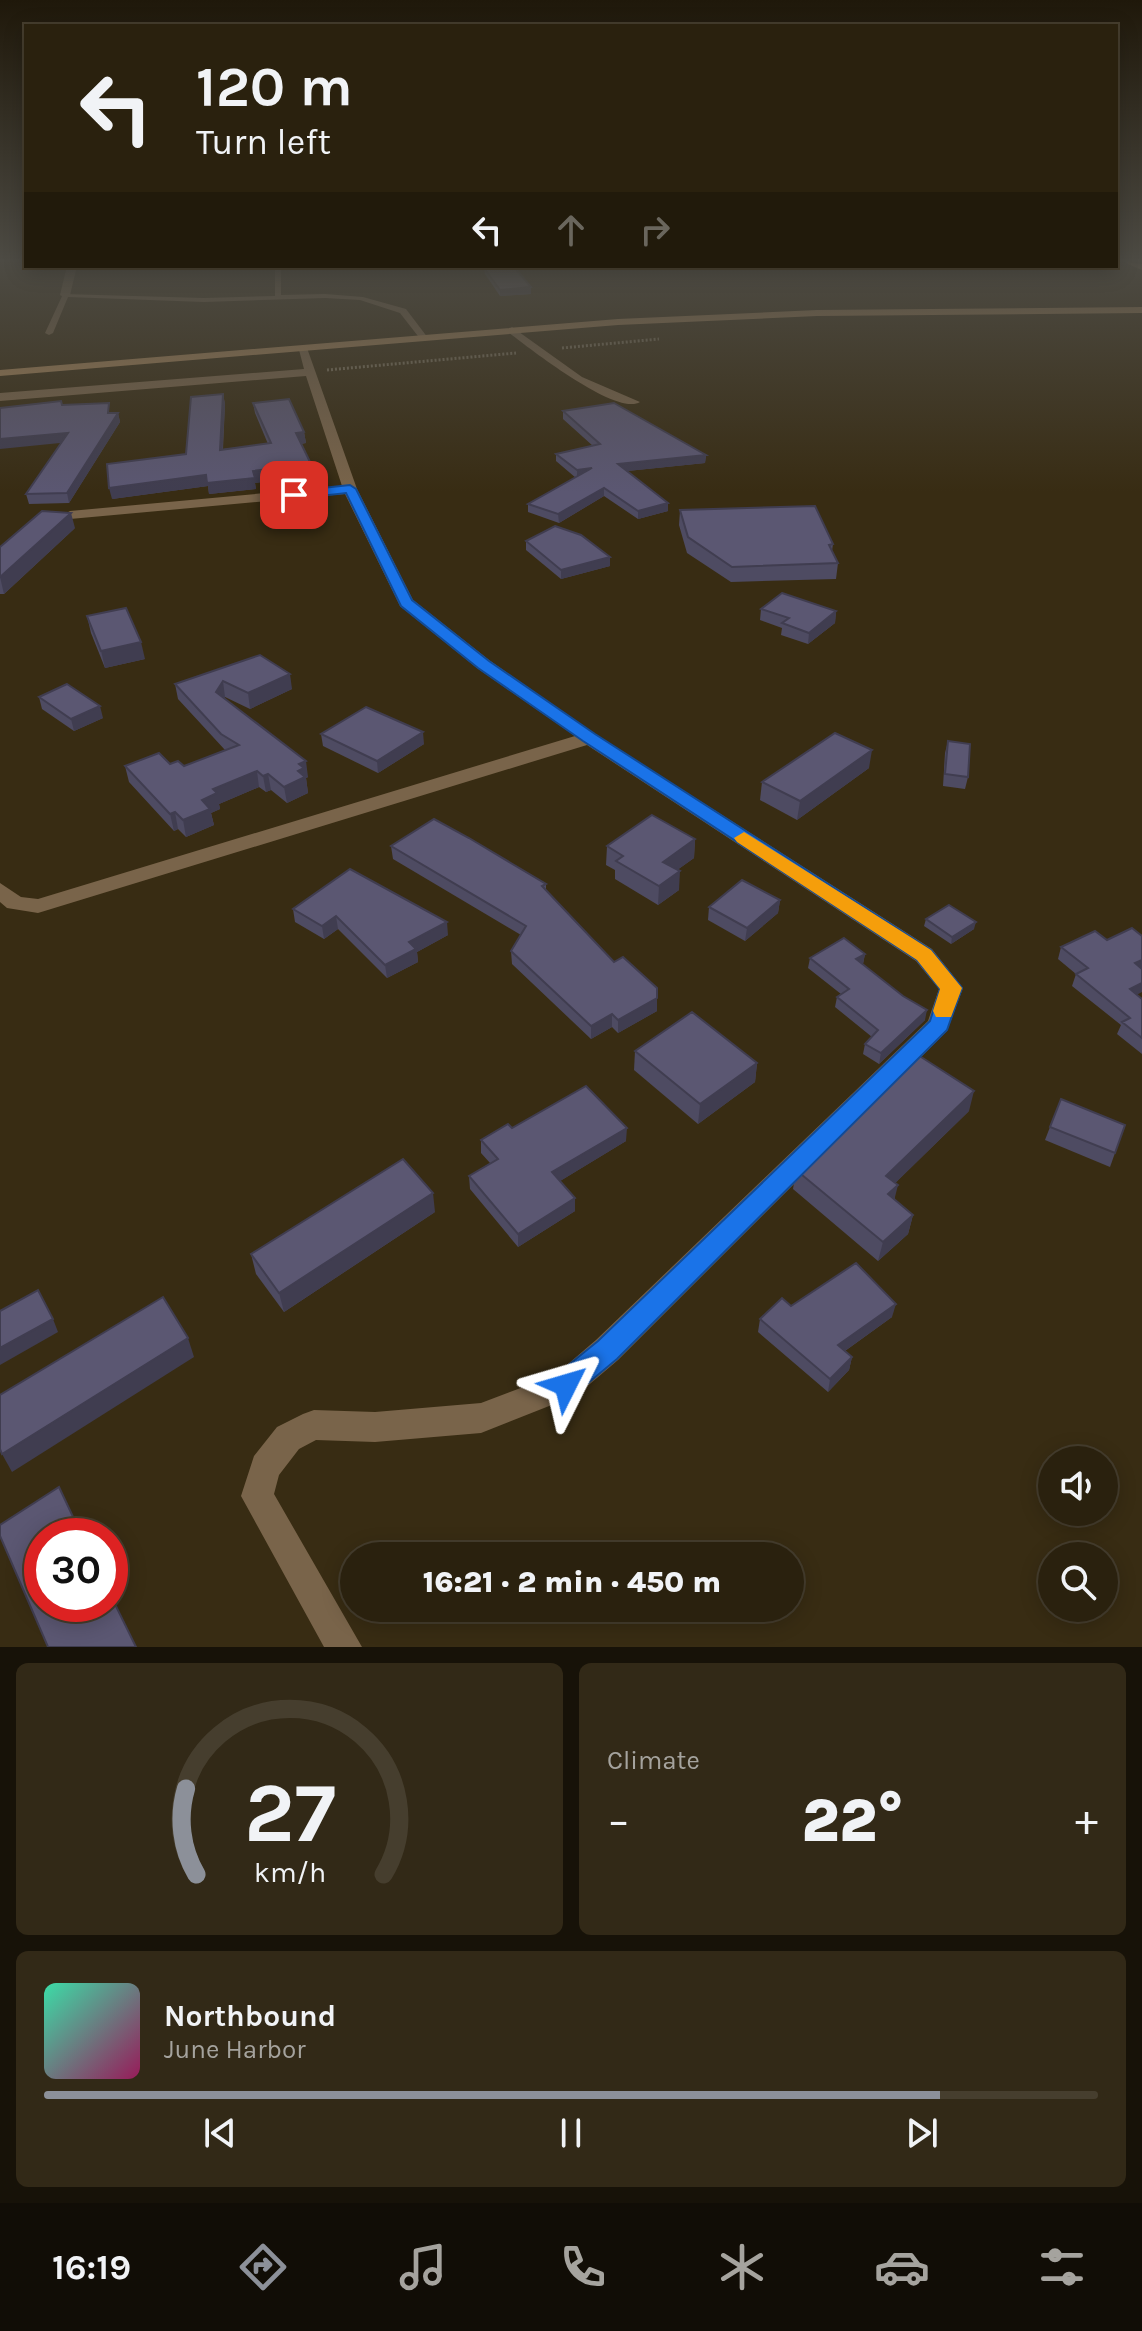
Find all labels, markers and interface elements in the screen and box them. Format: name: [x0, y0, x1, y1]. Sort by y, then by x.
text: 120 m: [196, 54, 353, 119]
icon: left: [64, 56, 168, 160]
text: Turn left: [196, 121, 331, 163]
icon: left: [465, 208, 509, 252]
icon: ahead: [549, 208, 593, 252]
icon: right: [633, 208, 677, 252]
pin: [260, 461, 328, 529]
icon: arrive: [272, 473, 316, 517]
position arrow: [524, 1343, 608, 1427]
map controls: [1038, 1446, 1118, 1622]
button: sound: [1038, 1446, 1118, 1526]
speed limit sign: 30: [24, 1518, 128, 1622]
button: search: [1038, 1542, 1118, 1622]
text: 16:21 · 2 min · 450 m: [423, 1564, 721, 1600]
text: Climate: [607, 1745, 700, 1776]
text: 27: [244, 1765, 335, 1862]
text: 22°: [801, 1786, 904, 1856]
text: −: [607, 1795, 630, 1846]
text: +: [1075, 1795, 1098, 1846]
text: km/h: [253, 1856, 326, 1889]
text: Northbound: [164, 1998, 336, 2034]
text: June Harbor: [164, 2034, 306, 2065]
icon: previous: [198, 2111, 242, 2155]
icon: pause: [549, 2111, 593, 2155]
icon: next: [900, 2111, 944, 2155]
icon: directions: [235, 2239, 291, 2295]
icon: music: [395, 2239, 451, 2295]
icon: phone: [555, 2239, 611, 2295]
icon: climate: [714, 2239, 770, 2295]
icon: car: [874, 2239, 930, 2295]
icon: filters: [1034, 2239, 1090, 2295]
text: 16:19: [52, 2246, 131, 2288]

